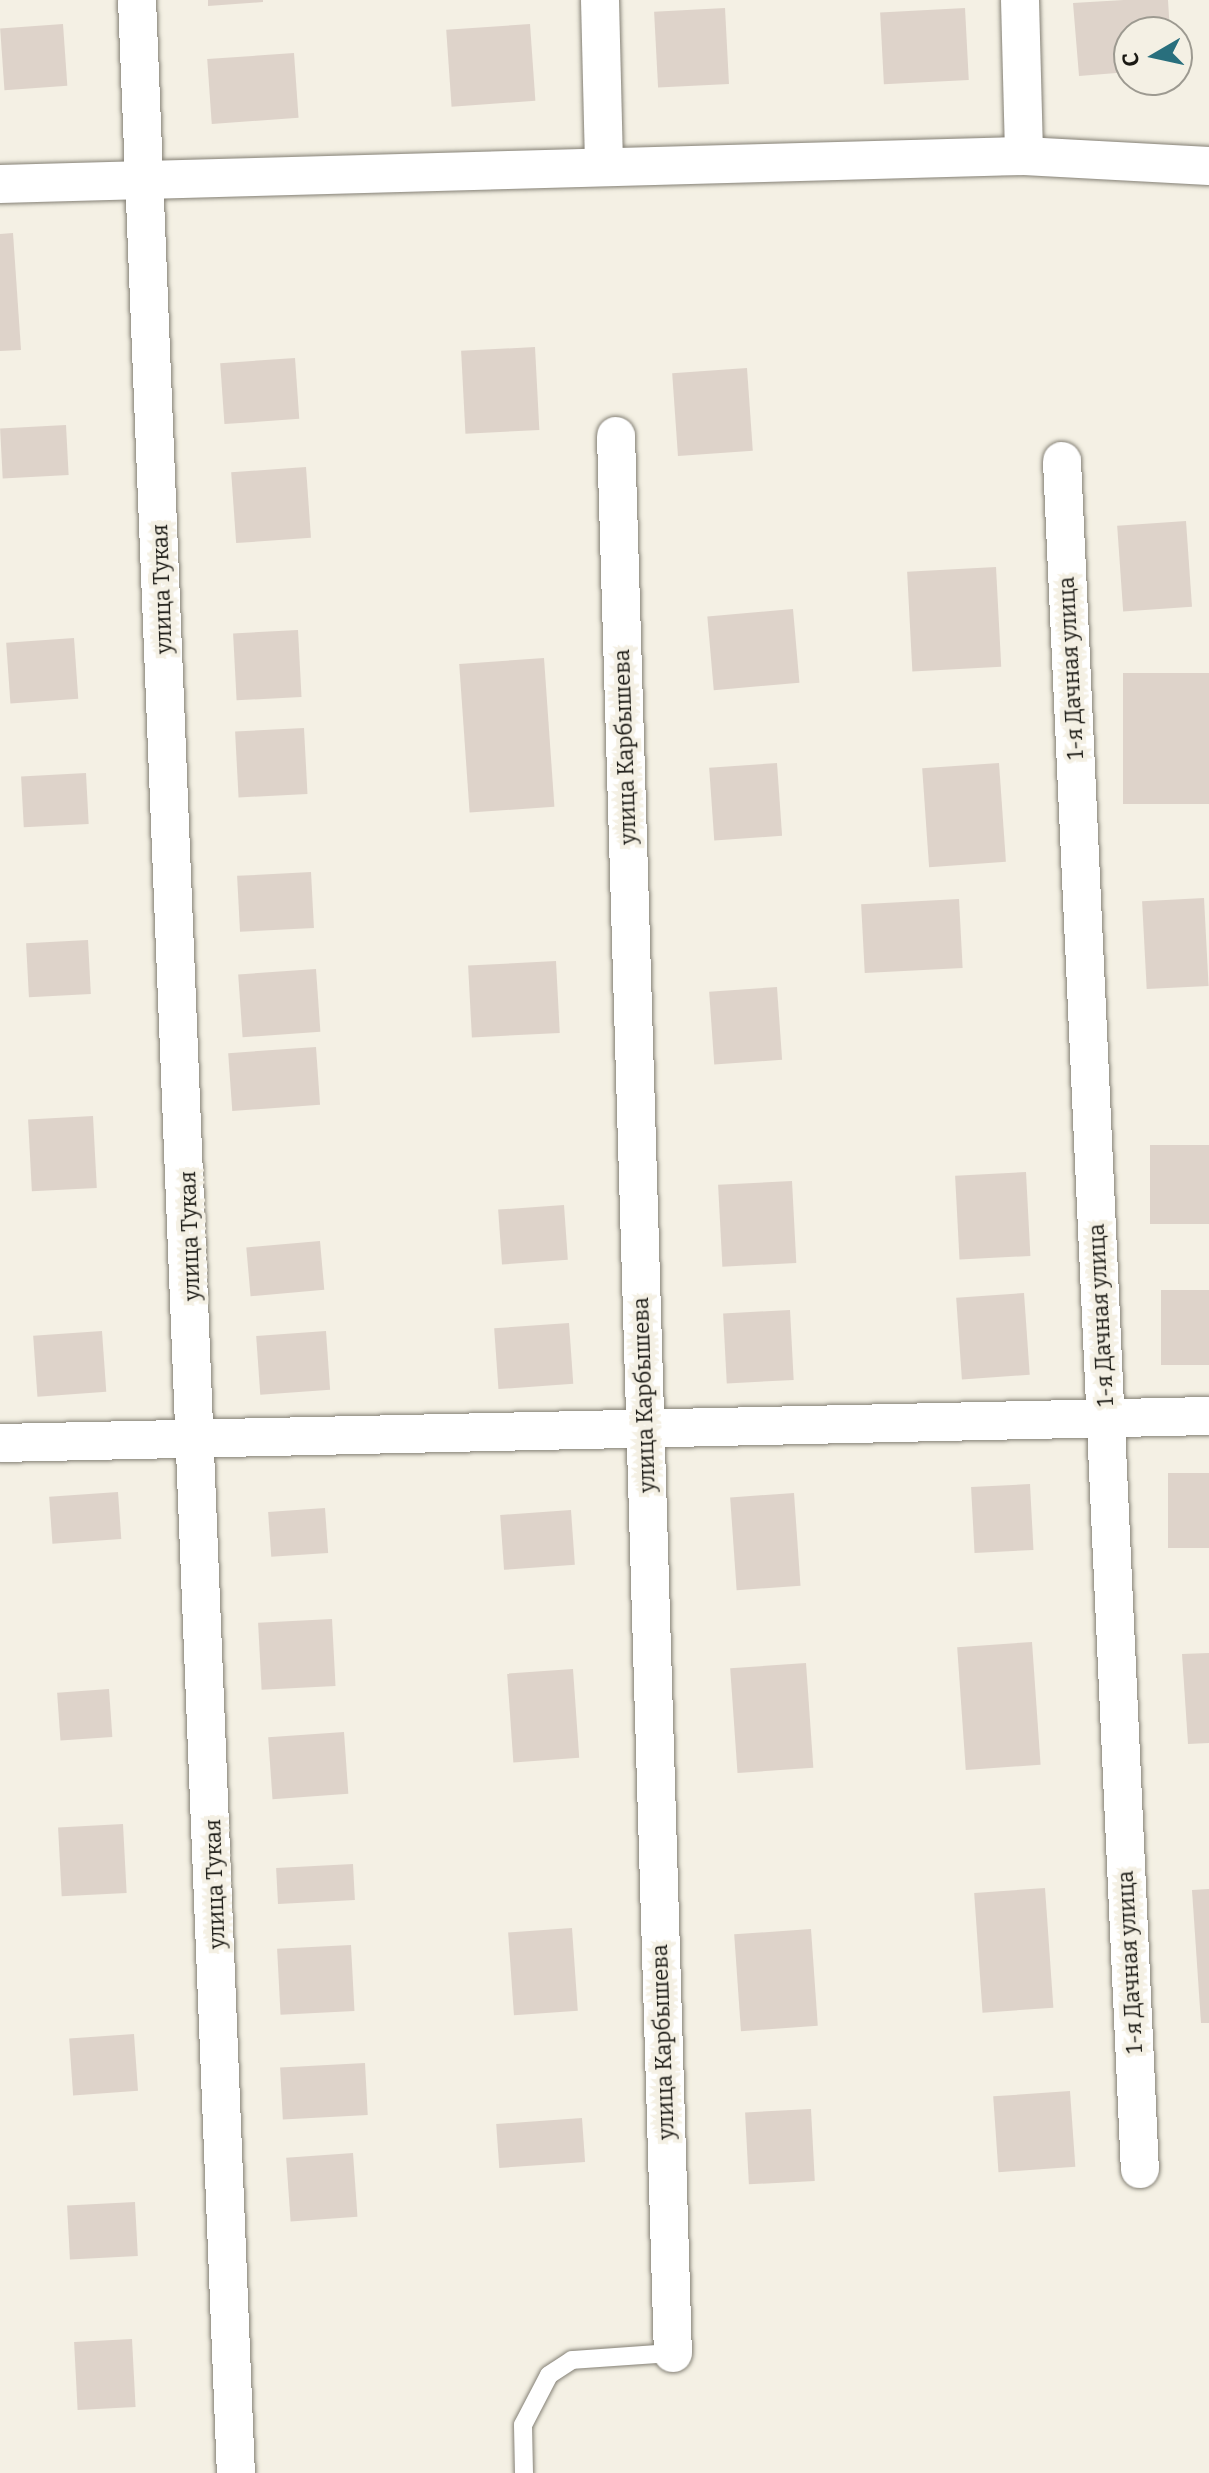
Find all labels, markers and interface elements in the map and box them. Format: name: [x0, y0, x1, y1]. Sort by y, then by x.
north arrow: [1113, 16, 1193, 96]
text: С: [1116, 51, 1145, 68]
street label: улица Тукая: [147, 524, 177, 654]
street label: 1-я Дачная улица: [1053, 576, 1089, 760]
street label: улица Карбышева: [608, 649, 642, 845]
street label: улица Тукая: [175, 1171, 205, 1301]
street label: 1-я Дачная улица: [1083, 1223, 1119, 1407]
street label: улица Карбышева: [627, 1297, 661, 1493]
street label: улица Тукая: [200, 1819, 230, 1949]
street label: 1-я Дачная улица: [1112, 1870, 1148, 2054]
street label: улица Карбышева: [646, 1944, 680, 2140]

